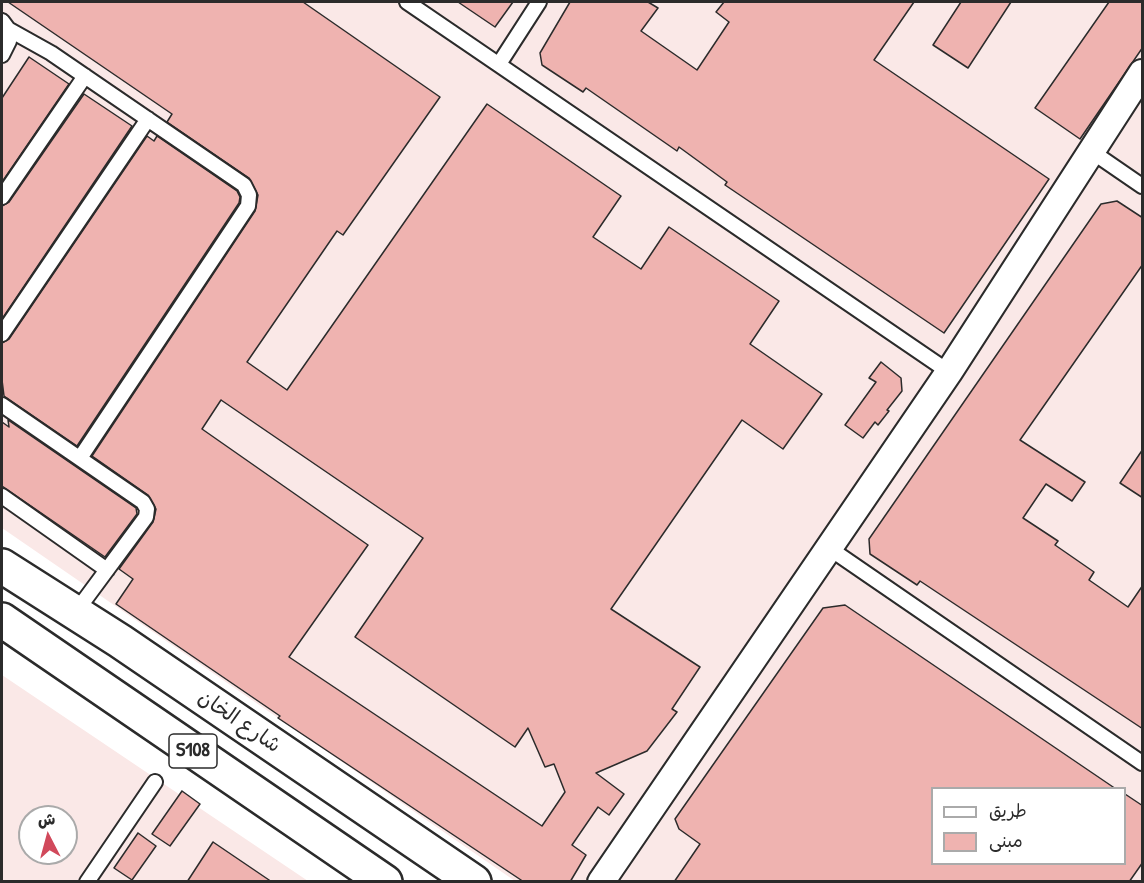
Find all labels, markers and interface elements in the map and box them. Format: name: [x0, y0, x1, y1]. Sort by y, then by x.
street label: شارع الخان: [193, 685, 285, 759]
road number: S108: [169, 734, 217, 768]
legend: [931, 787, 1126, 865]
text: طريق: [989, 798, 1027, 823]
north arrow: [18, 805, 78, 865]
text: ش: [36, 807, 56, 831]
text: مبنى: [989, 828, 1023, 853]

